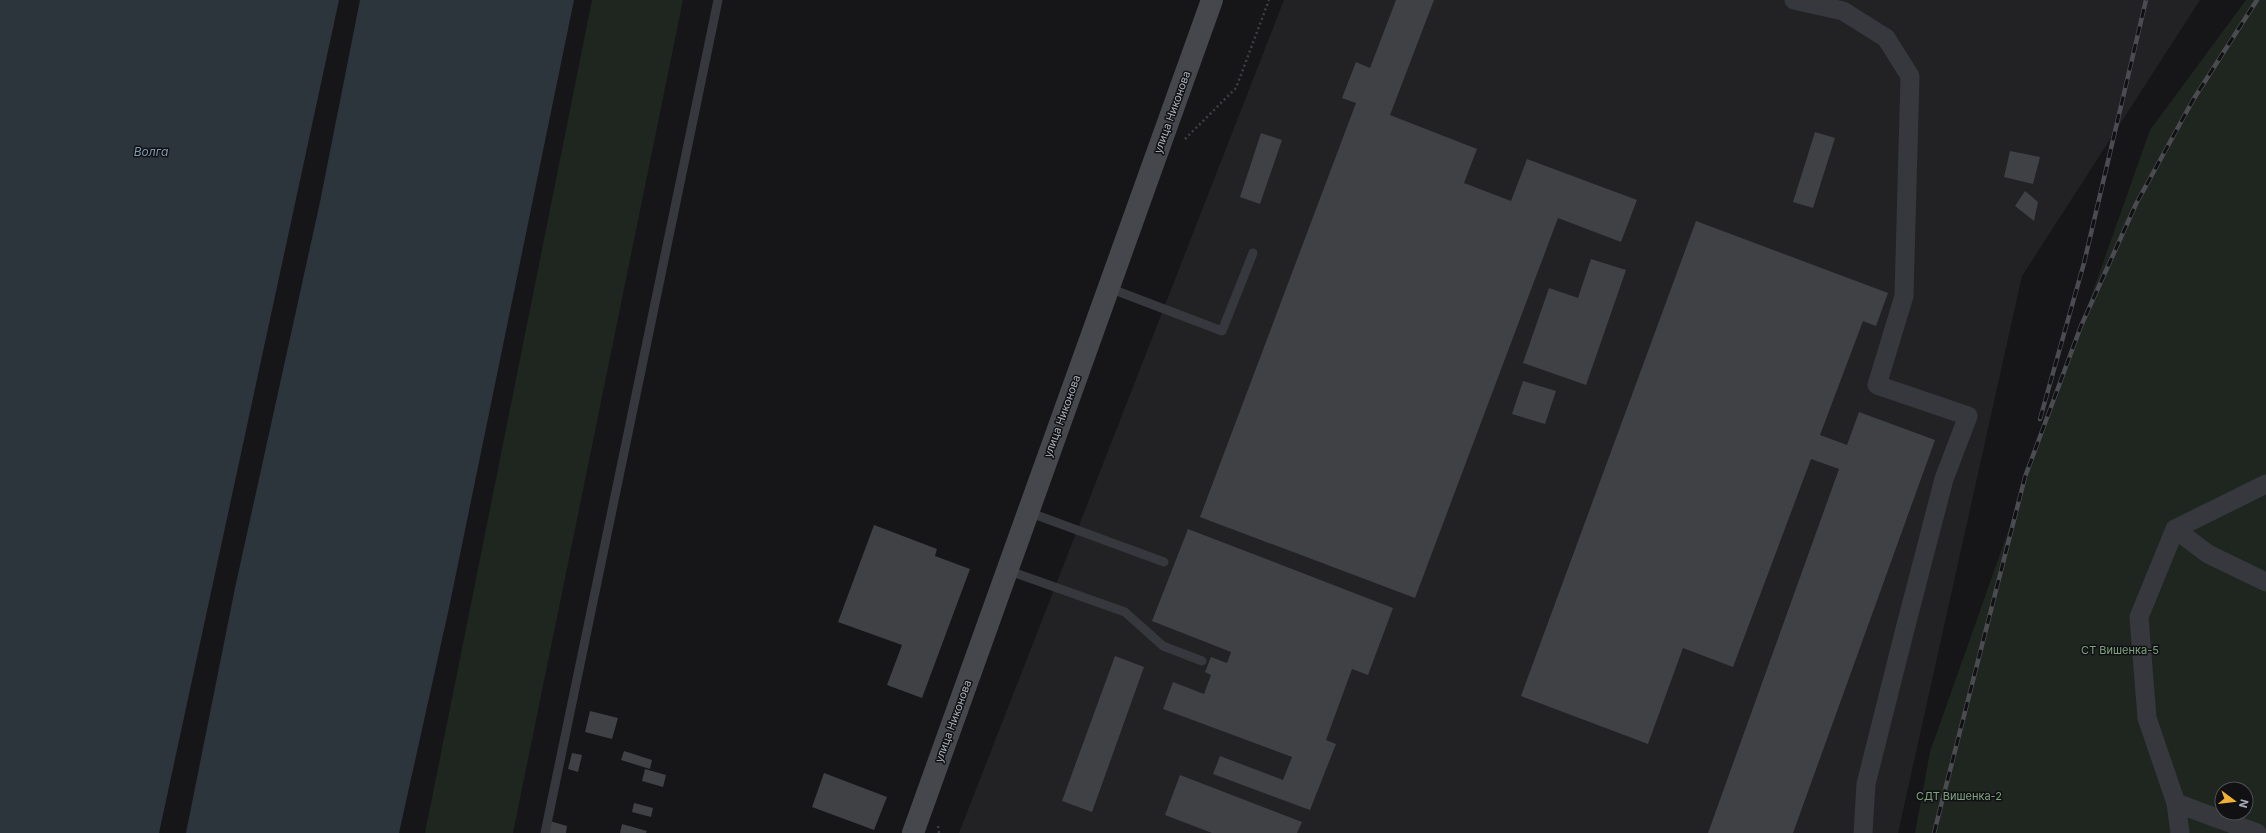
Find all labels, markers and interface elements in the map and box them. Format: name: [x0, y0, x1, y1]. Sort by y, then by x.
street label: улица Никонова: [1151, 69, 1193, 155]
water label: Волга: [134, 144, 168, 159]
street label: улица Никонова: [1041, 373, 1083, 459]
park label: СТ Вишенка-5: [2081, 643, 2159, 657]
street label: улица Никонова: [932, 678, 974, 764]
north arrow: [2214, 781, 2254, 821]
park label: СДТ Вишенка-2: [1916, 789, 2002, 803]
text: N: [2236, 798, 2252, 809]

